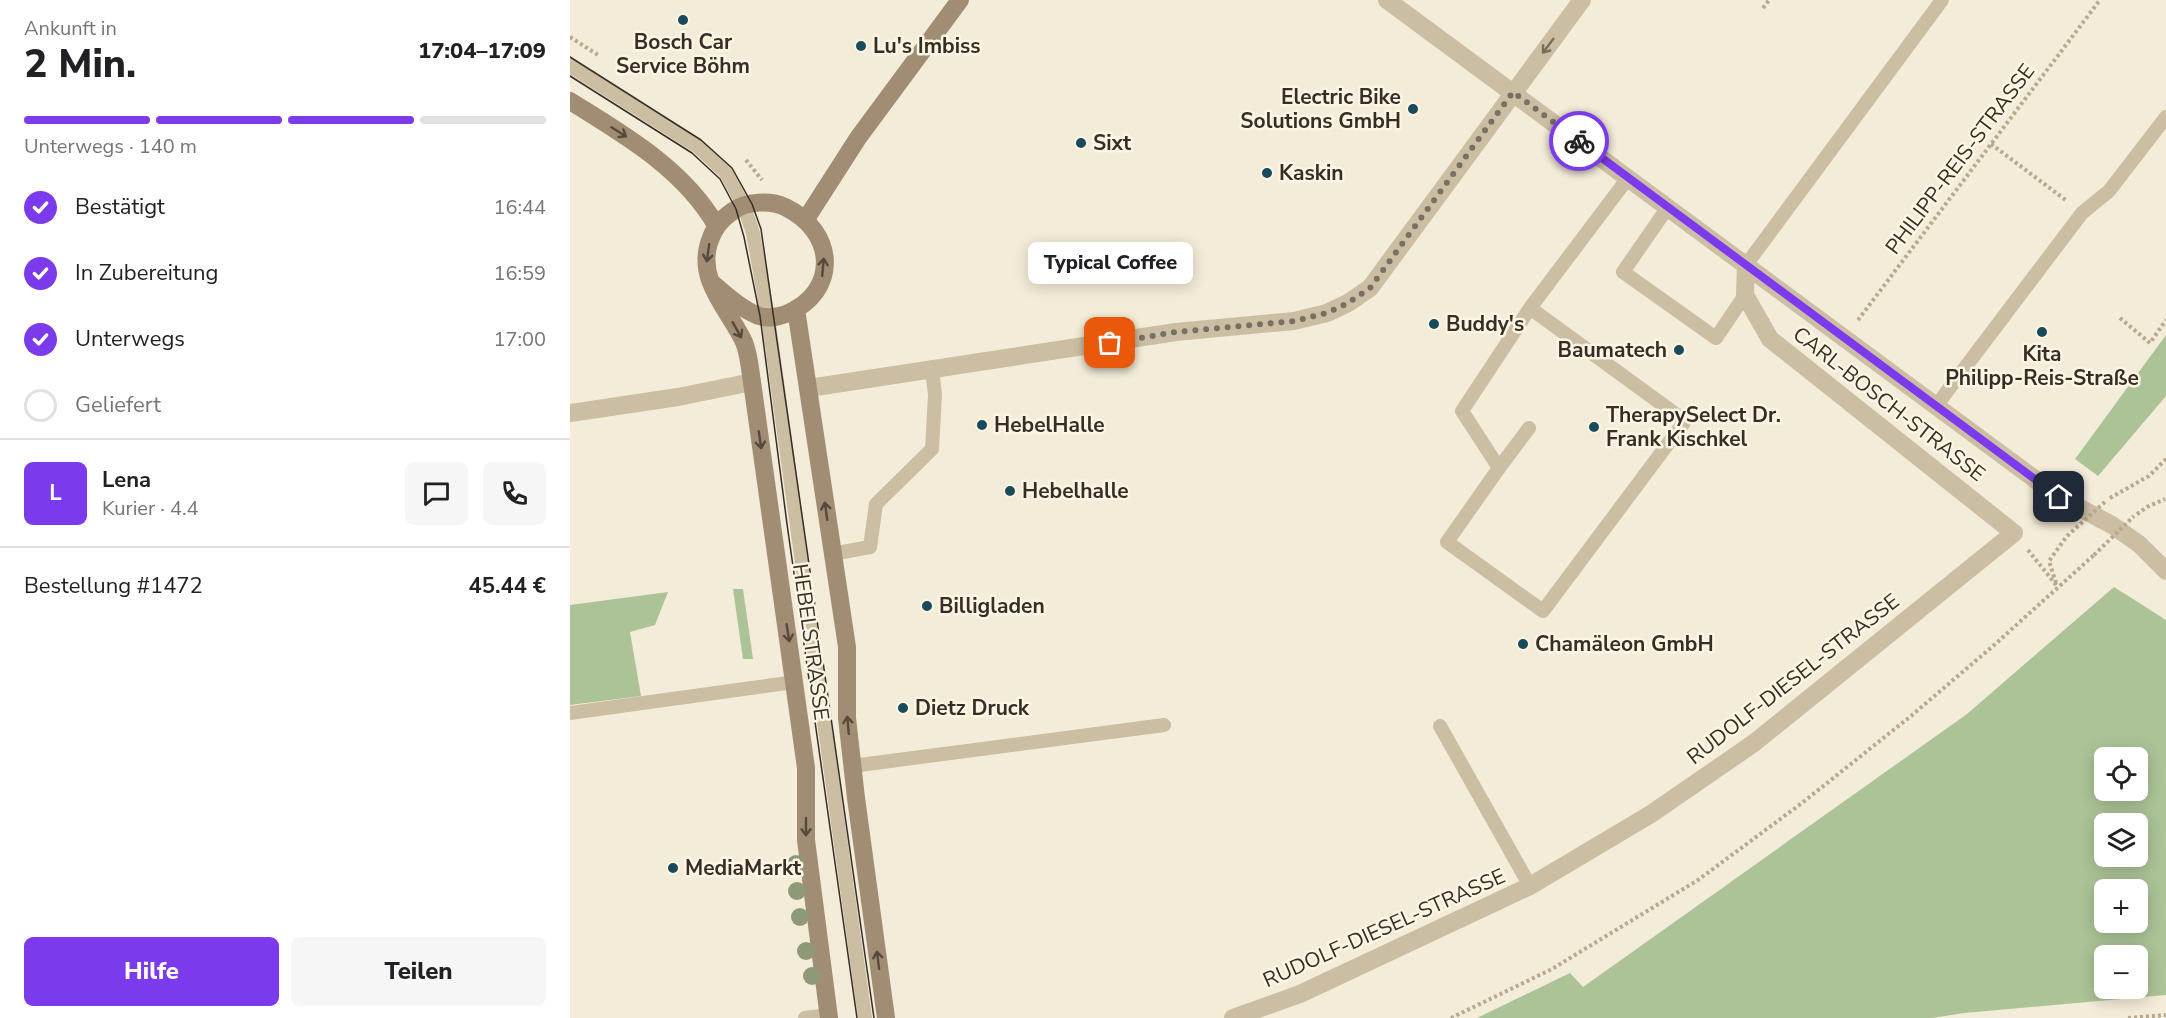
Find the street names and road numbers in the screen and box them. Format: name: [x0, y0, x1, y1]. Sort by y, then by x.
street label: PHILIPP-REIS-STRASSE: [1879, 58, 2041, 260]
street label: CARL-BOSCH-STRASSE: [1787, 320, 1991, 488]
street label: HEBELSTRASSE: [786, 562, 836, 722]
street label: RUDOLF-DIESEL-STRASSE: [1681, 587, 1905, 771]
street label: RUDOLF-DIESEL-STRASSE: [1259, 862, 1509, 994]

